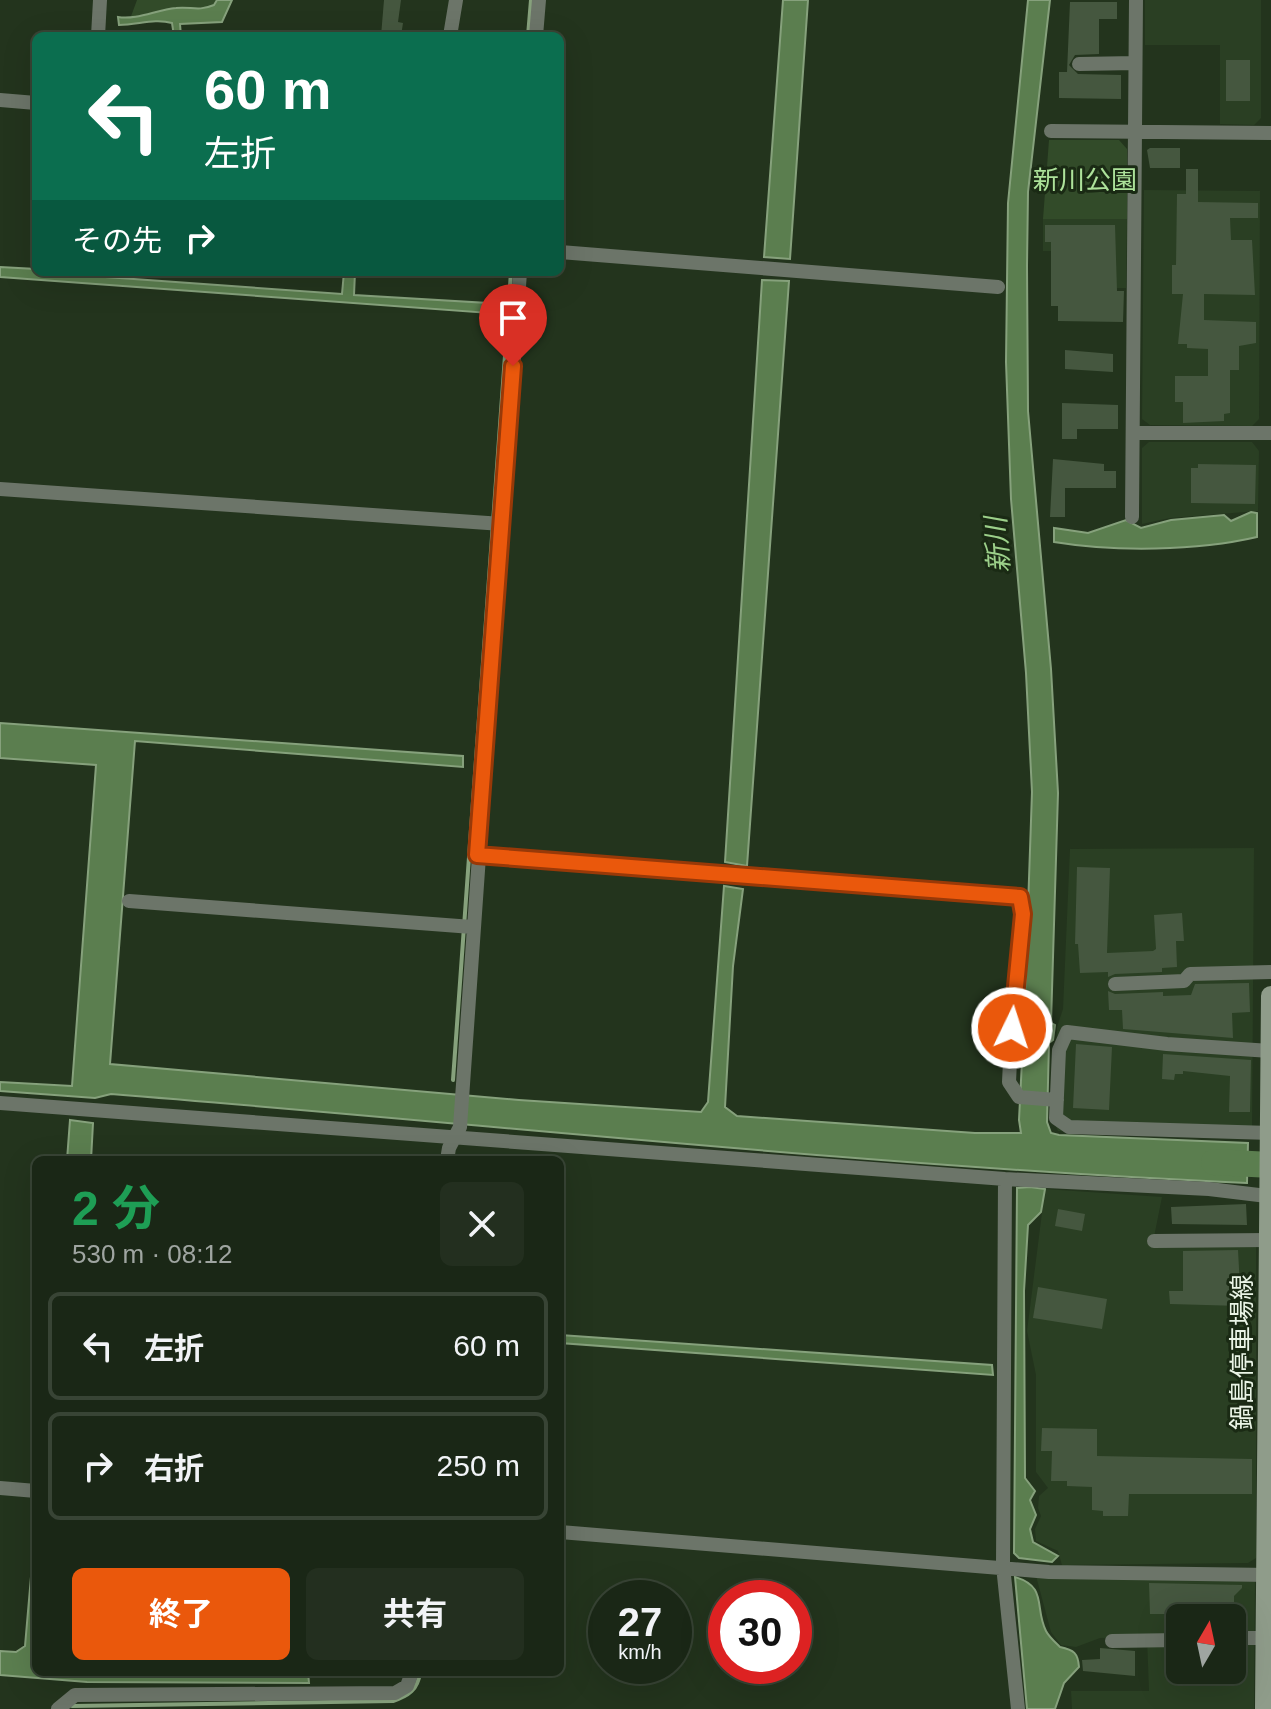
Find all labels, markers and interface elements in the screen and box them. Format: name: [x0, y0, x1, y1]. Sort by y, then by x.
text: 60 m: [204, 58, 332, 121]
icon: left: [72, 64, 176, 168]
text: 左折: [204, 133, 276, 174]
park label: 新川公園: [1033, 165, 1137, 195]
icon: right: [178, 216, 222, 260]
text: その先: [72, 224, 162, 257]
pin: [479, 284, 547, 366]
icon: arrive: [491, 296, 535, 340]
water label: 新川: [980, 513, 1015, 574]
position arrow: [970, 986, 1054, 1070]
text: 2 分: [72, 1182, 160, 1235]
button: close: [440, 1182, 524, 1266]
text: 530 m · 08:12: [72, 1239, 232, 1269]
street label: 鍋島停車場線: [1227, 1274, 1257, 1430]
icon: left: [76, 1324, 120, 1368]
text: 60 m: [453, 1329, 520, 1362]
text: 左折: [144, 1332, 204, 1365]
icon: right: [76, 1444, 120, 1488]
text: 250 m: [437, 1449, 520, 1482]
text: 右折: [144, 1452, 204, 1485]
button: 終了: [72, 1568, 290, 1660]
button: 共有: [306, 1568, 524, 1660]
speed limit sign: 30: [708, 1580, 812, 1684]
text: 27: [618, 1600, 662, 1644]
north arrow: [1166, 1604, 1246, 1684]
map controls: [1166, 1604, 1246, 1684]
text: km/h: [618, 1641, 662, 1663]

